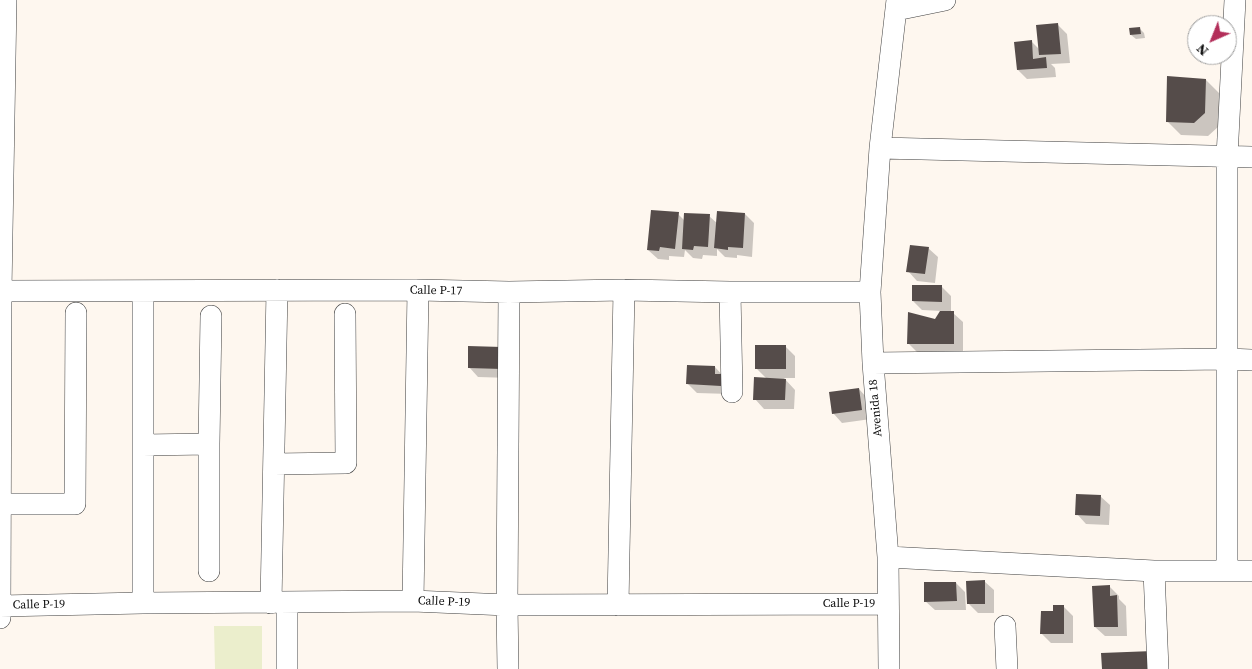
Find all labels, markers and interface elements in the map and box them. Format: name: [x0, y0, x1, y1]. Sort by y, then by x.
north arrow: [1187, 15, 1237, 65]
text: N: [1192, 39, 1213, 61]
street label: Calle P-17: [410, 283, 462, 299]
street label: Avenida 18: [866, 379, 886, 437]
street label: Calle P-19: [417, 594, 471, 610]
street label: Calle P-19: [13, 597, 65, 613]
street label: Calle P-19: [823, 597, 875, 611]

